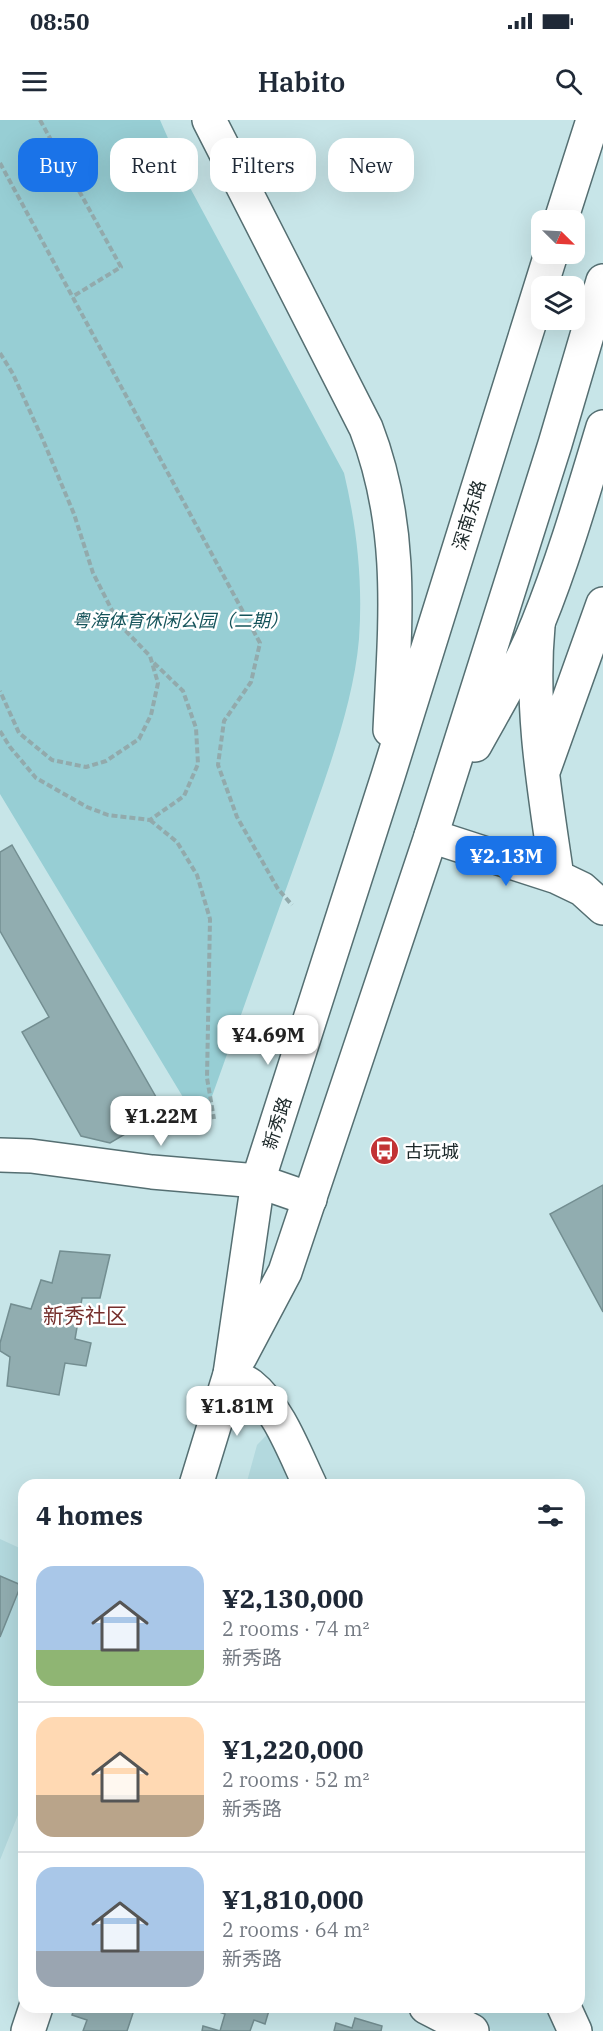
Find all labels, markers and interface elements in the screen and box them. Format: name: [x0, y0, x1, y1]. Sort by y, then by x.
text: 08:50: [30, 7, 89, 36]
text: Habito: [258, 64, 345, 99]
icon: menu: [18, 65, 51, 98]
icon: search: [552, 65, 585, 98]
chip: Buy: [18, 138, 98, 192]
chip: Rent: [110, 138, 198, 192]
chip: Filters: [210, 138, 316, 192]
chip: New: [328, 138, 414, 192]
north arrow: [531, 210, 585, 264]
map controls: [531, 210, 585, 330]
button: layers: [531, 276, 585, 330]
street label: 深南东路: [447, 477, 491, 553]
park label: 粤海体育休闲公园（二期）: [72, 609, 288, 632]
pin: ¥2.13M: [457, 836, 555, 887]
text: ¥2.13M: [469, 842, 543, 869]
pin: ¥4.69M: [219, 1015, 317, 1066]
text: ¥4.69M: [231, 1021, 305, 1048]
street label: 新秀路: [258, 1094, 296, 1152]
pin: ¥1.22M: [112, 1096, 210, 1147]
text: ¥1.22M: [124, 1102, 198, 1129]
bus stop icon: 古玩城: [368, 1135, 400, 1167]
place label: 古玩城: [405, 1140, 459, 1163]
district label: 新秀社区: [43, 1301, 127, 1329]
pin: ¥1.81M: [188, 1386, 286, 1437]
text: ¥1.81M: [200, 1392, 274, 1419]
text: 4 homes: [36, 1498, 143, 1532]
icon: filters: [534, 1499, 567, 1532]
text: ¥2,130,000: [222, 1581, 364, 1615]
icon: home: [84, 1590, 156, 1662]
text: 2 rooms · 74 m²: [222, 1615, 369, 1642]
text: 新秀路: [222, 1644, 282, 1671]
text: ¥1,220,000: [222, 1732, 364, 1766]
icon: home: [84, 1741, 156, 1813]
text: 2 rooms · 52 m²: [222, 1766, 369, 1793]
text: 新秀路: [222, 1795, 282, 1822]
text: ¥1,810,000: [222, 1882, 364, 1916]
icon: home: [84, 1891, 156, 1963]
text: 2 rooms · 64 m²: [222, 1916, 369, 1943]
text: 新秀路: [222, 1945, 282, 1972]

